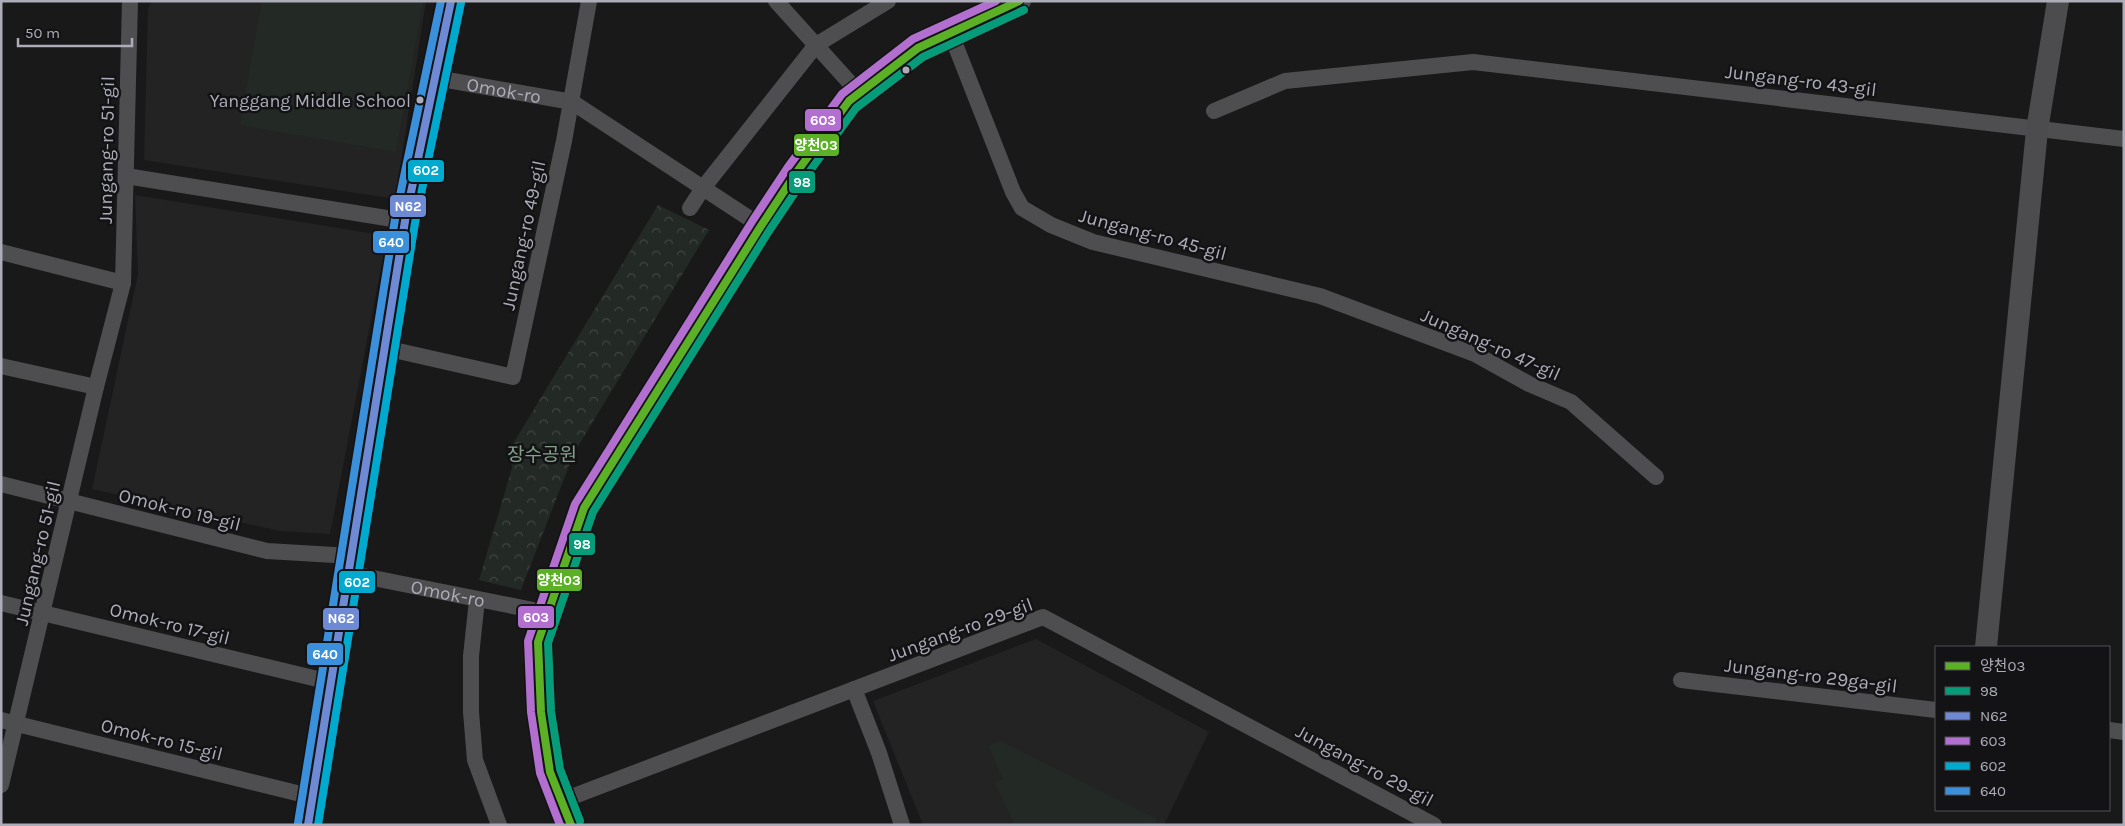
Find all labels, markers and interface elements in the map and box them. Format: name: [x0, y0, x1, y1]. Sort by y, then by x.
scale bar: [18, 15, 131, 47]
text: 50 m: [25, 24, 60, 42]
street label: Jungang-ro 43-gil: [1724, 61, 1878, 101]
unlabelled marker: [901, 65, 911, 75]
street label: Omok-ro: [465, 74, 543, 108]
street label: Jungang-ro 51-gil: [95, 76, 119, 224]
place label: Yanggang Middle School: [210, 90, 411, 112]
marker: Yanggang Middle School: [415, 95, 425, 105]
line badge: 603: [804, 108, 842, 132]
text: 603: [810, 112, 836, 129]
line badge: 양천03: [793, 133, 840, 157]
text: 양천03: [794, 137, 838, 154]
street label: Jungang-ro 49-gil: [497, 158, 551, 312]
line badge: 602: [407, 159, 445, 183]
text: 602: [413, 162, 439, 179]
line badge: 98: [788, 170, 816, 194]
text: 98: [793, 174, 811, 191]
line badge: N62: [389, 194, 427, 218]
text: N62: [394, 198, 422, 215]
street label: Jungang-ro 45-gil: [1076, 205, 1229, 265]
line badge: 640: [372, 230, 410, 254]
text: 640: [378, 234, 404, 251]
street label: Jungang-ro 47-gil: [1417, 304, 1564, 386]
park label: 장수공원: [507, 444, 577, 466]
street label: Jungang-ro 51-gil: [11, 479, 65, 628]
street label: Omok-ro 19-gil: [116, 484, 243, 536]
line badge: 98: [568, 532, 596, 556]
text: 98: [573, 536, 591, 553]
line badge: 양천03: [536, 568, 583, 592]
line badge: 602: [338, 570, 376, 594]
text: 양천03: [537, 572, 581, 589]
text: 602: [344, 574, 370, 591]
street label: Omok-ro: [409, 576, 487, 612]
street label: Jungang-ro 29-gil: [885, 593, 1036, 666]
street label: Omok-ro 17-gil: [107, 598, 232, 650]
line badge: 603: [517, 605, 555, 629]
line badge: N62: [322, 607, 360, 631]
text: 603: [523, 609, 549, 626]
text: N62: [327, 610, 355, 627]
line badge: 640: [306, 642, 344, 666]
text: 640: [312, 646, 338, 663]
legend: [1935, 646, 2110, 811]
street label: Jungang-ro 29ga-gil: [1723, 654, 1899, 698]
text: 양천03: [1980, 657, 2025, 675]
text: 98: [1980, 682, 1998, 700]
text: N62: [1980, 707, 2008, 725]
street label: Omok-ro 15-gil: [99, 714, 225, 766]
street label: Jungang-ro 29-gil: [1292, 720, 1437, 811]
text: 603: [1980, 732, 2006, 750]
text: 602: [1980, 757, 2006, 775]
text: 640: [1980, 782, 2006, 800]

